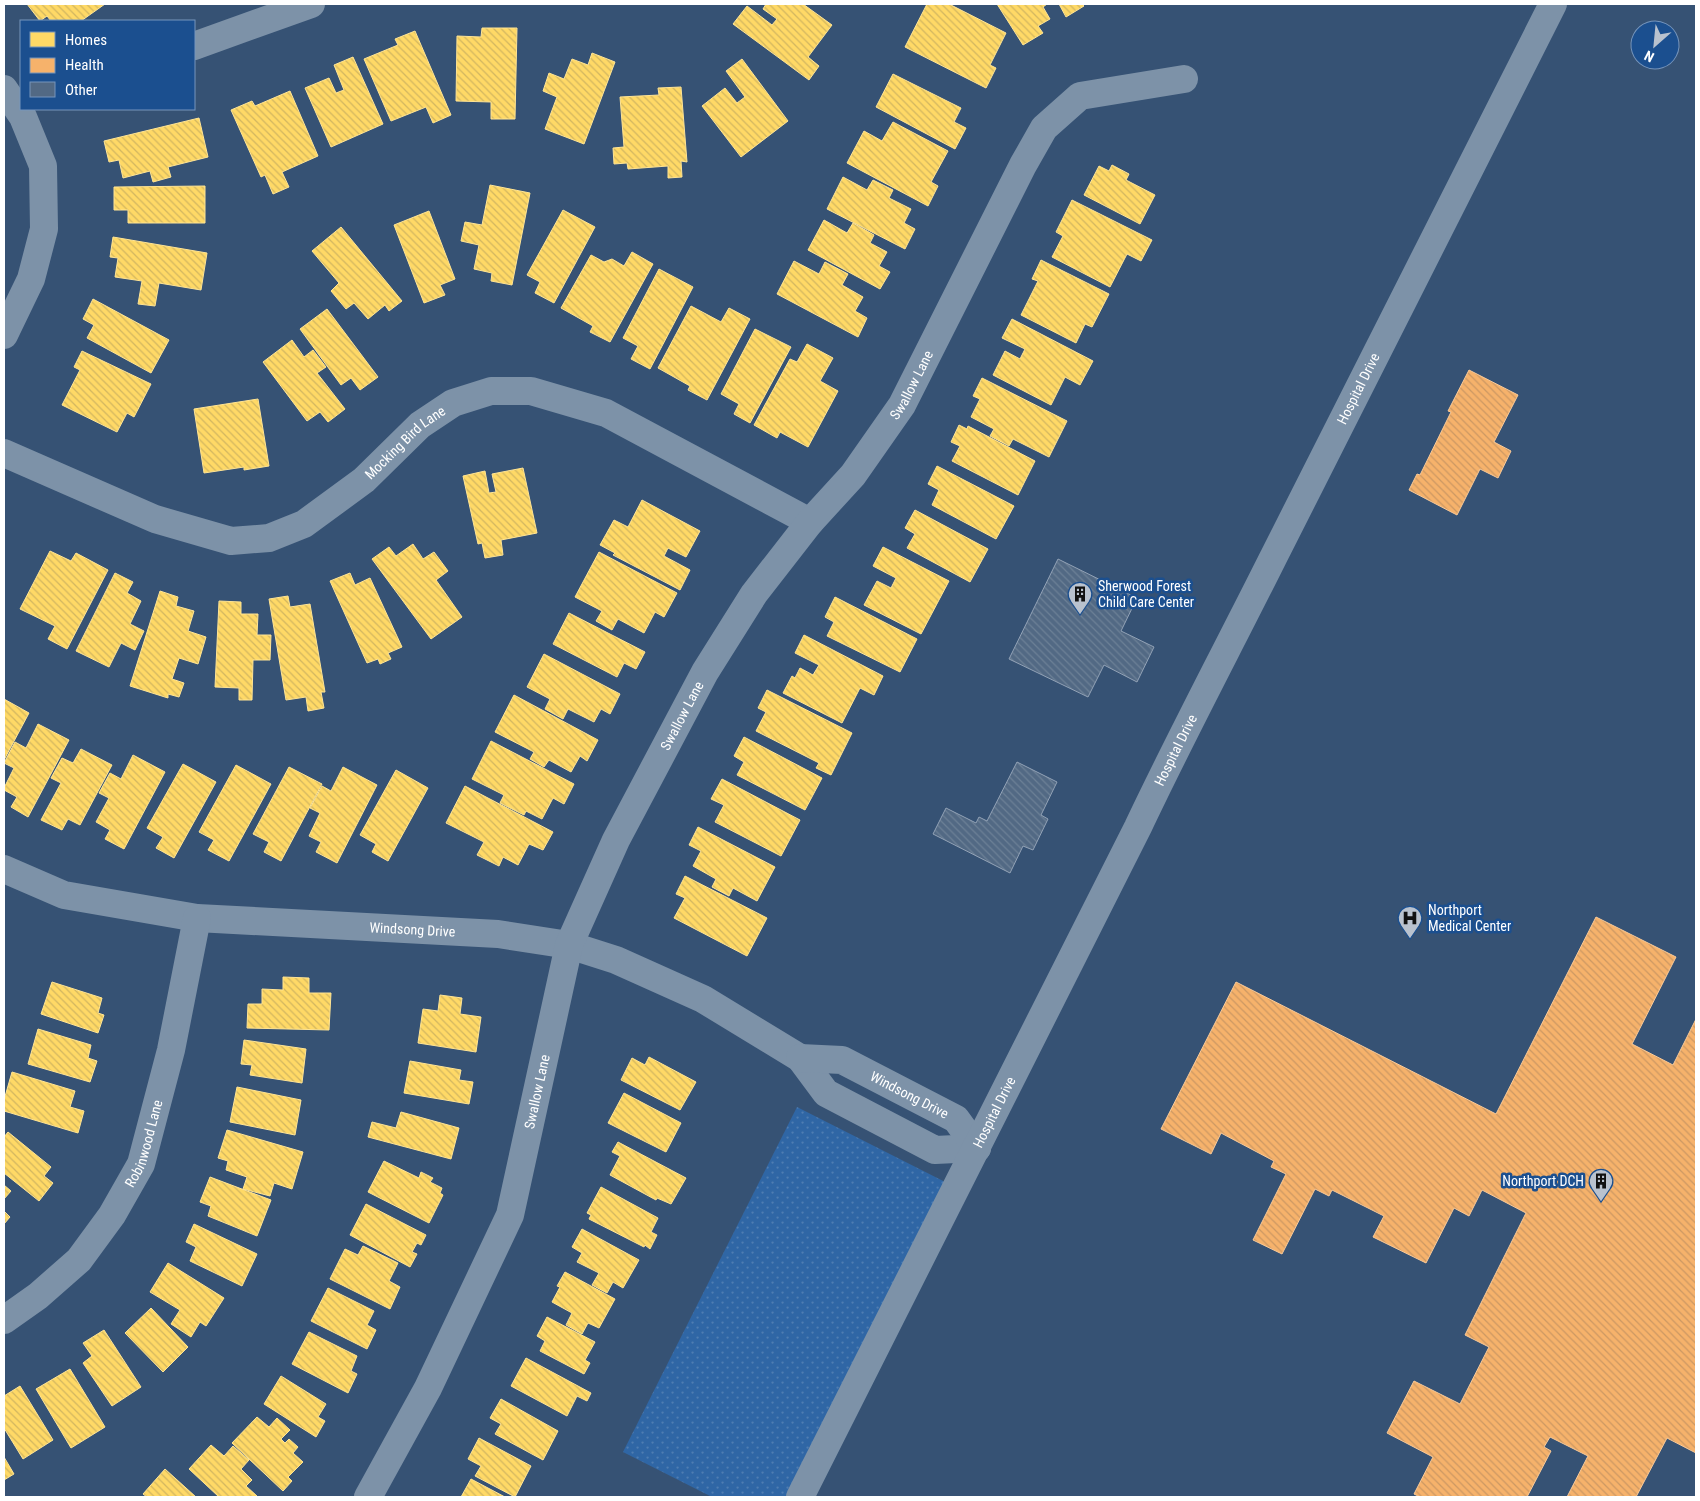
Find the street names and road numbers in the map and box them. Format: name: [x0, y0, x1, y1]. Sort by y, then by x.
street label: Swallow Lane: [886, 347, 936, 422]
street label: Hospital Drive: [1334, 350, 1383, 427]
street label: Mocking Bird Lane: [362, 402, 449, 482]
street label: Swallow Lane: [657, 678, 707, 753]
street label: Hospital Drive: [1151, 711, 1200, 788]
street label: Windsong Drive: [369, 919, 456, 940]
street label: Swallow Lane: [521, 1053, 553, 1130]
street label: Windsong Drive: [868, 1068, 952, 1122]
street label: Hospital Drive: [970, 1074, 1019, 1150]
street label: Robinwood Lane: [122, 1098, 166, 1190]

